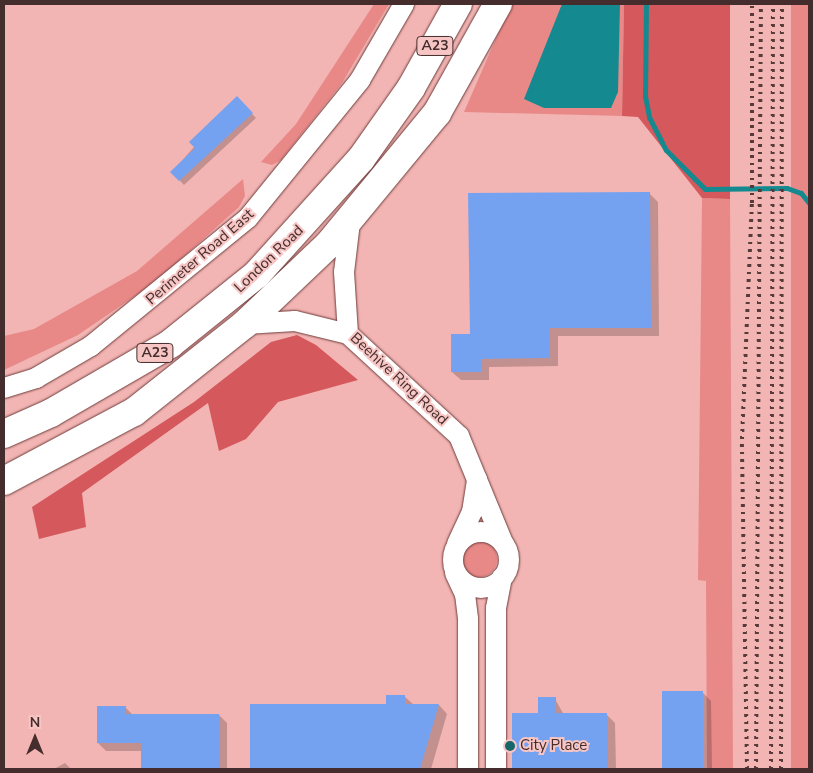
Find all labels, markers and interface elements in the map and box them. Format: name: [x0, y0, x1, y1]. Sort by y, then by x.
road number: A23: [416, 34, 454, 58]
street label: Perimeter Road East: [142, 205, 258, 309]
street label: London Road: [231, 222, 307, 296]
street label: Beehive Ring Road: [346, 329, 452, 429]
road number: A23: [136, 342, 174, 364]
north arrow: [10, 713, 60, 763]
text: N: [30, 713, 40, 732]
place label: City Place: [520, 737, 587, 755]
marker: City Place: [504, 740, 516, 752]

